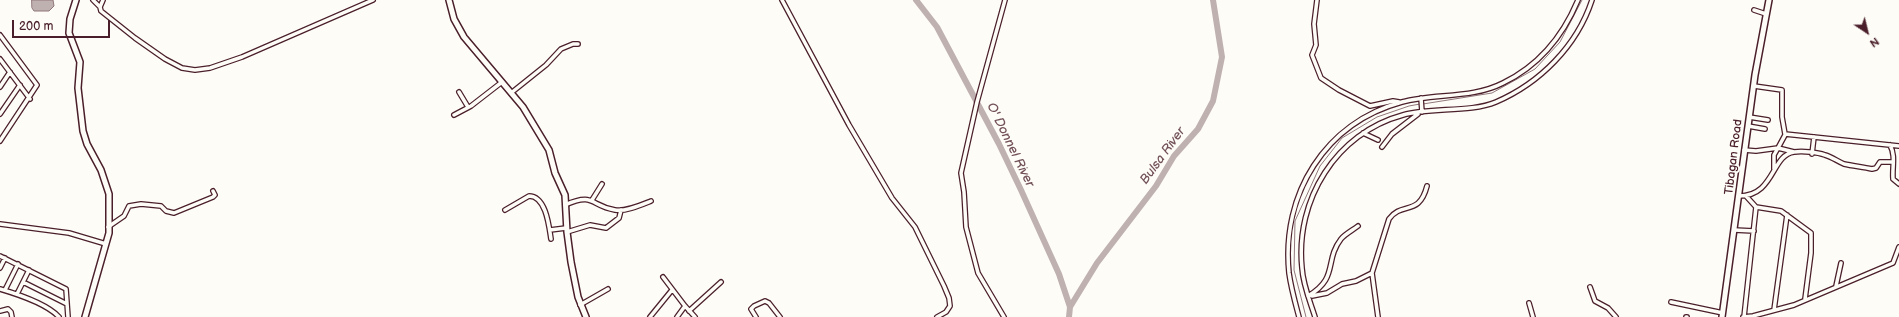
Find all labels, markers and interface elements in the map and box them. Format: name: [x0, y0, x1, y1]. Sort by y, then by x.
scale bar: [14, 12, 112, 38]
north arrow: [1847, 12, 1887, 52]
text: 200 m: [19, 19, 53, 34]
text: N: [1867, 35, 1881, 50]
water label: O' Donnel River: [983, 100, 1037, 190]
street label: Tibagan Road: [1722, 118, 1746, 196]
water label: Bulsa River: [1137, 125, 1189, 187]

